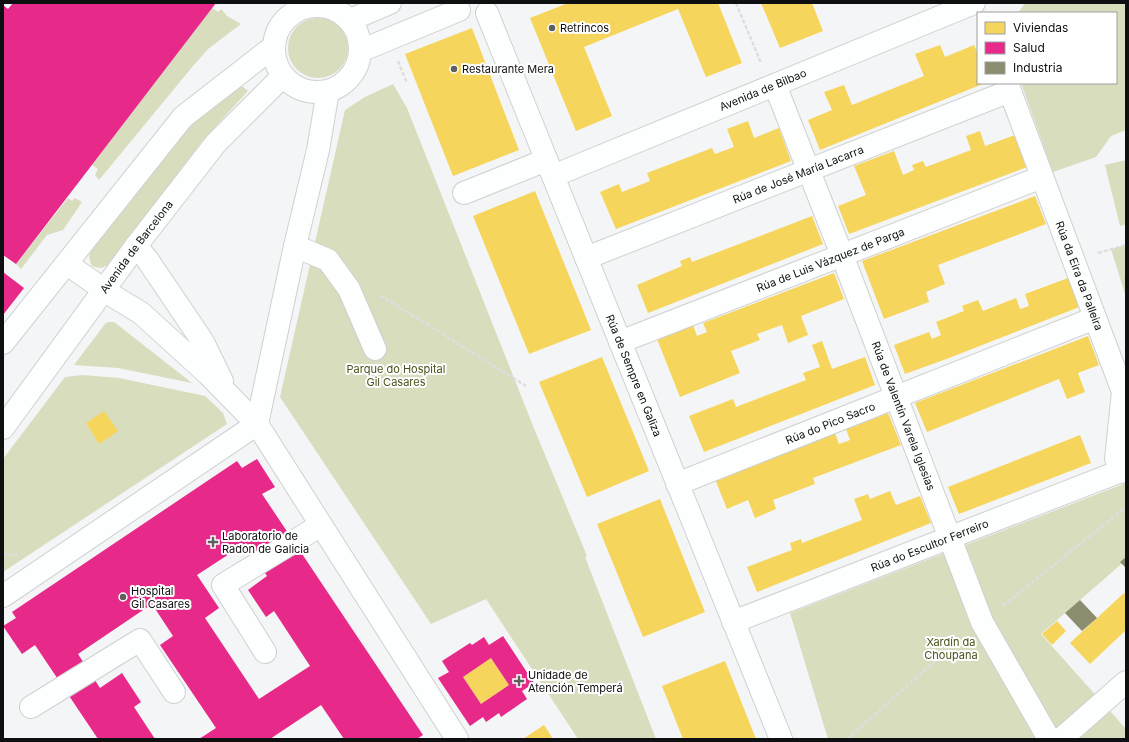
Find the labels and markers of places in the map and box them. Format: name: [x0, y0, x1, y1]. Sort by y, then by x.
place label: Retrincos: [560, 21, 609, 35]
marker: Retrincos: [547, 23, 557, 33]
place label: Restaurante Mera: [462, 62, 554, 76]
marker: Restaurante Mera: [449, 64, 459, 74]
place label: Laboratorio de Radon de Galicia: [222, 529, 309, 556]
marker: Laboratorio de Radon de Galicia: [207, 536, 219, 548]
place label: Hospital Gil Casares: [131, 584, 190, 611]
marker: Hospital Gil Casares: [118, 592, 128, 602]
place label: Unidade de Atención Temperá: [528, 668, 623, 695]
marker: Unidade de Atención Temperá: [513, 675, 525, 687]

